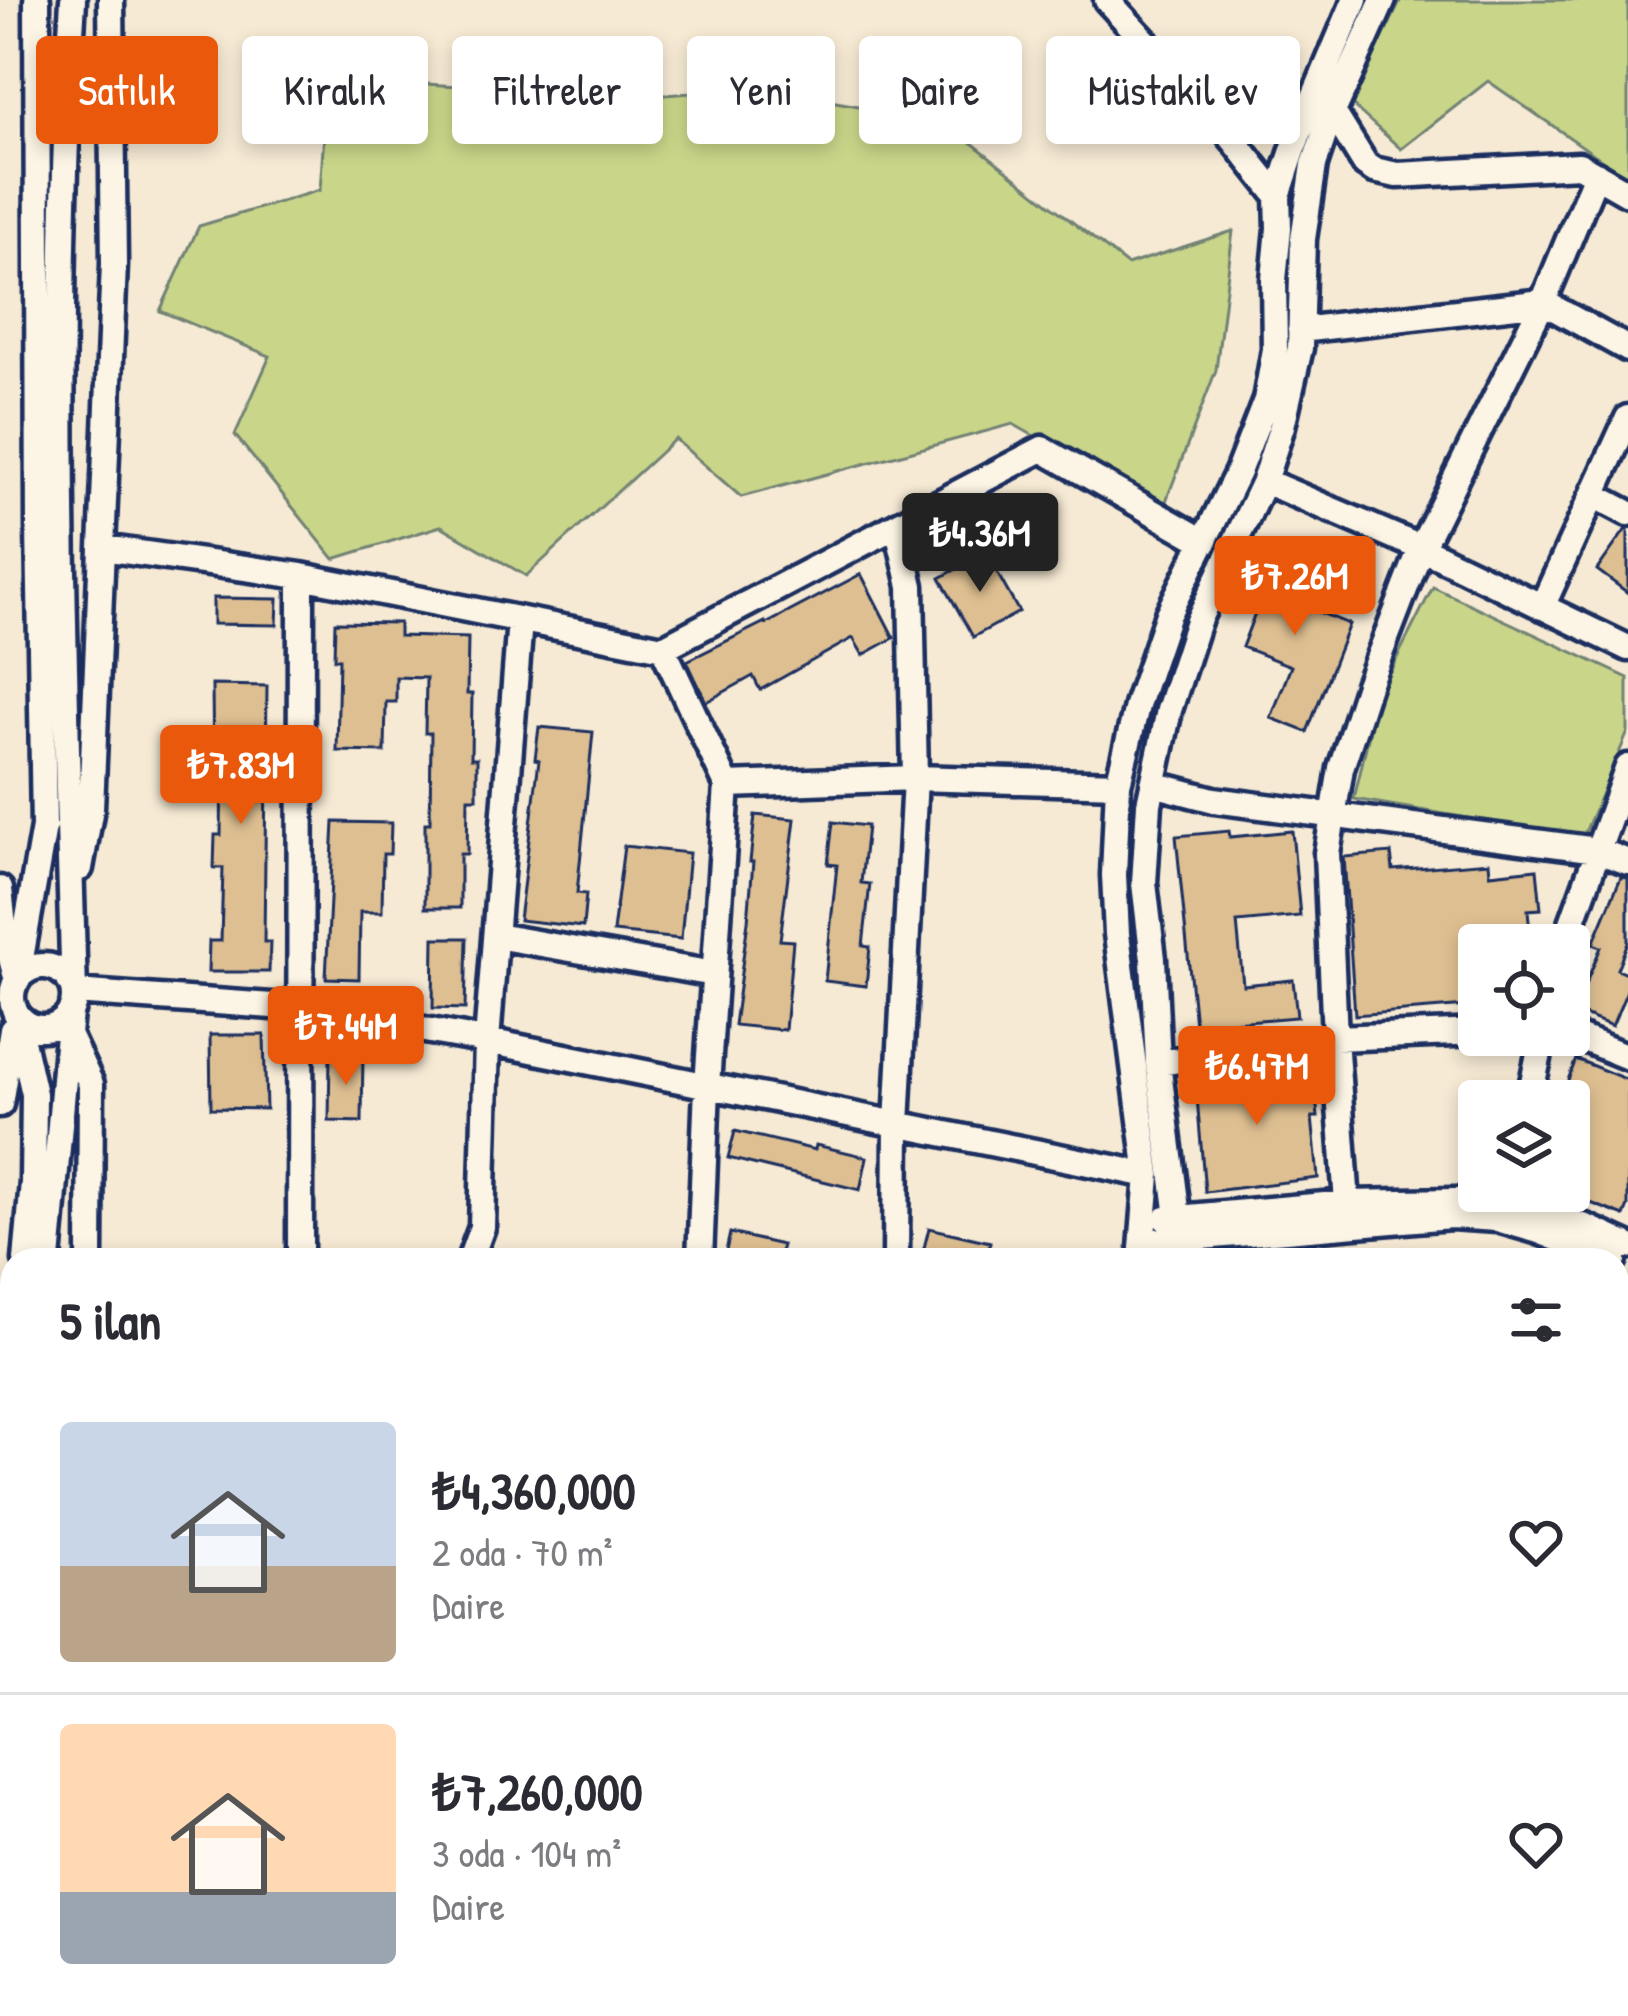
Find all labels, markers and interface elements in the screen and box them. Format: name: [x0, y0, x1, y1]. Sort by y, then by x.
chip: Satılık: [36, 36, 218, 144]
chip: Kiralık: [242, 36, 428, 144]
chip: Filtreler: [452, 36, 663, 144]
chip: Yeni: [687, 36, 835, 144]
chip: Daire: [859, 36, 1022, 144]
chip: Müstakil ev: [1046, 36, 1300, 144]
pin: ₺4.36M: [882, 493, 1078, 595]
text: ₺4.36M: [929, 505, 1031, 558]
pin: ₺7.26M: [1197, 536, 1393, 638]
text: ₺7.26M: [1242, 548, 1348, 601]
pin: ₺7.83M: [143, 725, 339, 827]
text: ₺7.83M: [187, 737, 295, 790]
map controls: [1458, 924, 1590, 1212]
button: locate: [1458, 924, 1590, 1056]
pin: ₺7.44M: [248, 986, 444, 1088]
text: ₺7.44M: [295, 998, 397, 1051]
pin: ₺6.47M: [1159, 1026, 1355, 1128]
text: ₺6.47M: [1205, 1038, 1309, 1091]
button: layers: [1458, 1080, 1590, 1212]
text: 5 ilan: [60, 1286, 161, 1355]
icon: filters: [1503, 1287, 1569, 1353]
text: ₺4,360,000: [432, 1456, 636, 1525]
icon: home: [156, 1470, 300, 1614]
icon: heart: [1503, 1509, 1569, 1575]
text: 2 oda · 70 m²: [432, 1525, 612, 1578]
text: Daire: [432, 1578, 505, 1631]
text: ₺7,260,000: [432, 1757, 643, 1826]
icon: home: [156, 1772, 300, 1916]
icon: heart: [1503, 1811, 1569, 1877]
text: 3 oda · 104 m²: [432, 1826, 621, 1879]
text: Daire: [432, 1879, 505, 1932]

